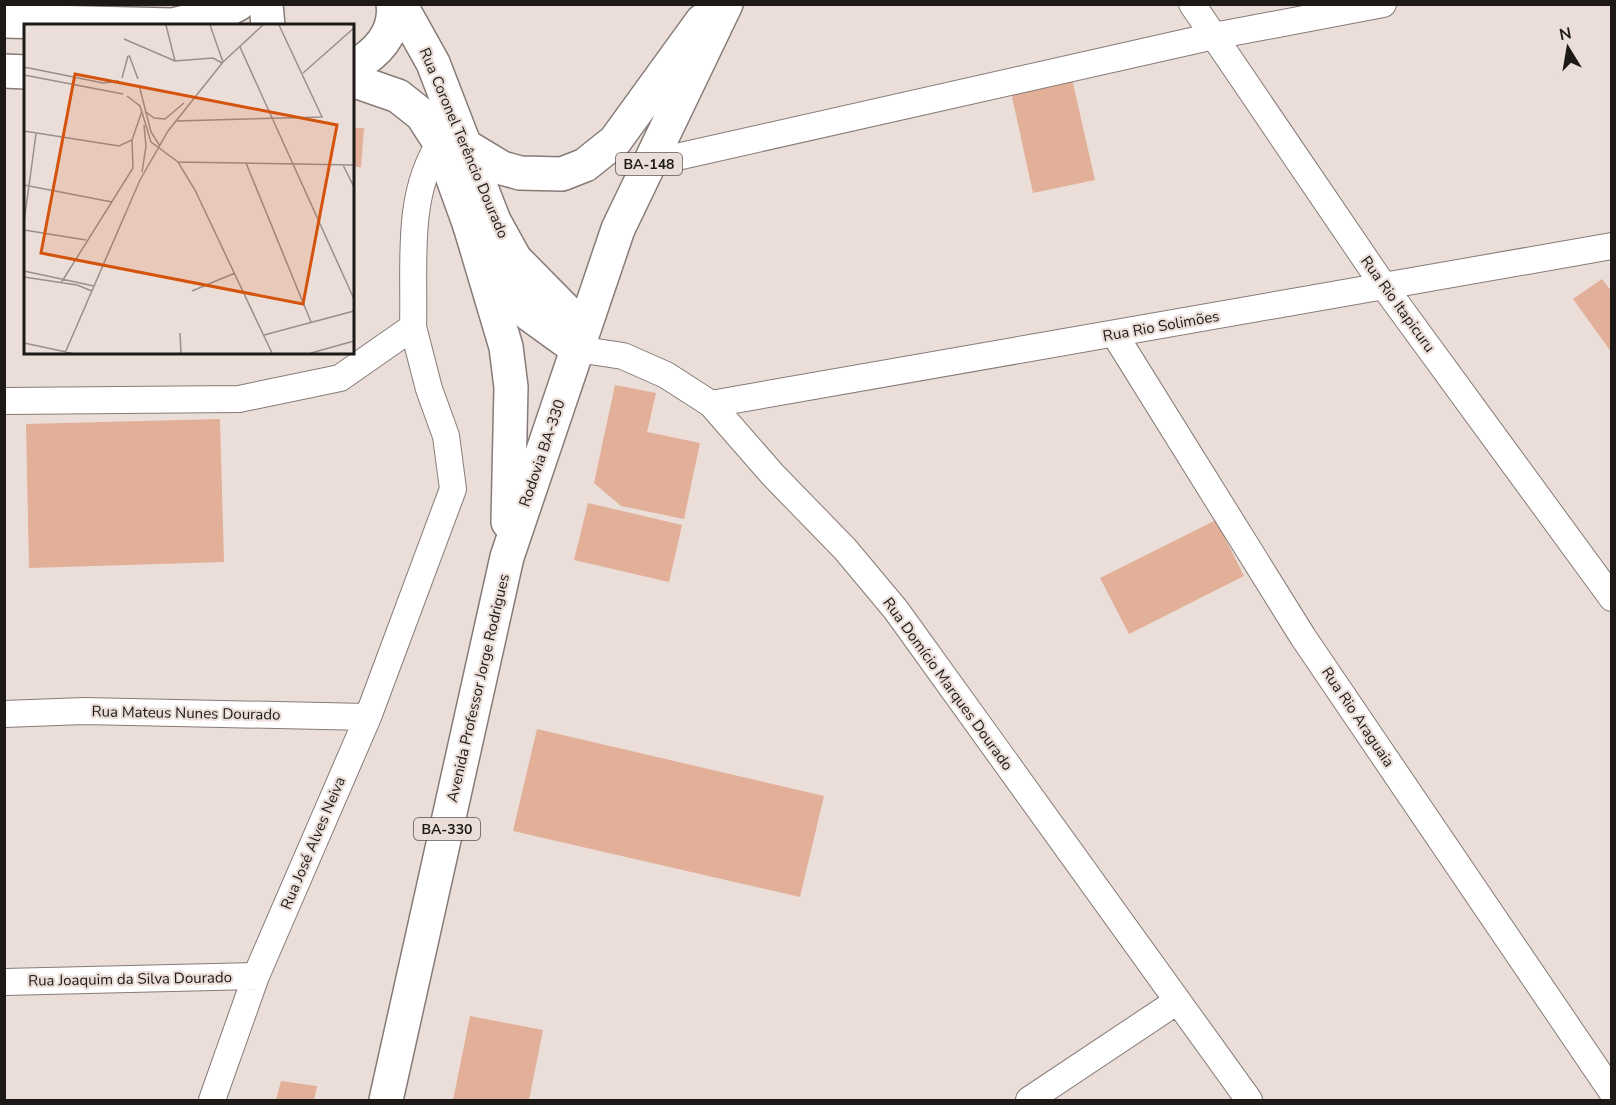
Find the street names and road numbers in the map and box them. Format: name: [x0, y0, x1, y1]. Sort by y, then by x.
street label: Rua Coronel Terêncio Dourado: [415, 45, 513, 241]
road number: BA-148: [616, 153, 682, 175]
street label: Rua Rio Itapicuru: [1356, 252, 1440, 356]
street label: Rua Rio Solimões: [1101, 306, 1221, 346]
street label: Rodovia BA-330: [514, 397, 570, 509]
street label: Avenida Professor Jorge Rodrigues: [442, 572, 514, 804]
street label: Rua Domício Marques Dourado: [878, 594, 1018, 774]
street label: Rua Rio Araguaia: [1317, 663, 1399, 771]
street label: Rua Mateus Nunes Dourado: [91, 701, 281, 725]
street label: Rua José Alves Neiva: [276, 774, 350, 912]
road number: BA-330: [414, 818, 480, 840]
street label: Rua Joaquim da Silva Dourado: [28, 967, 232, 991]

